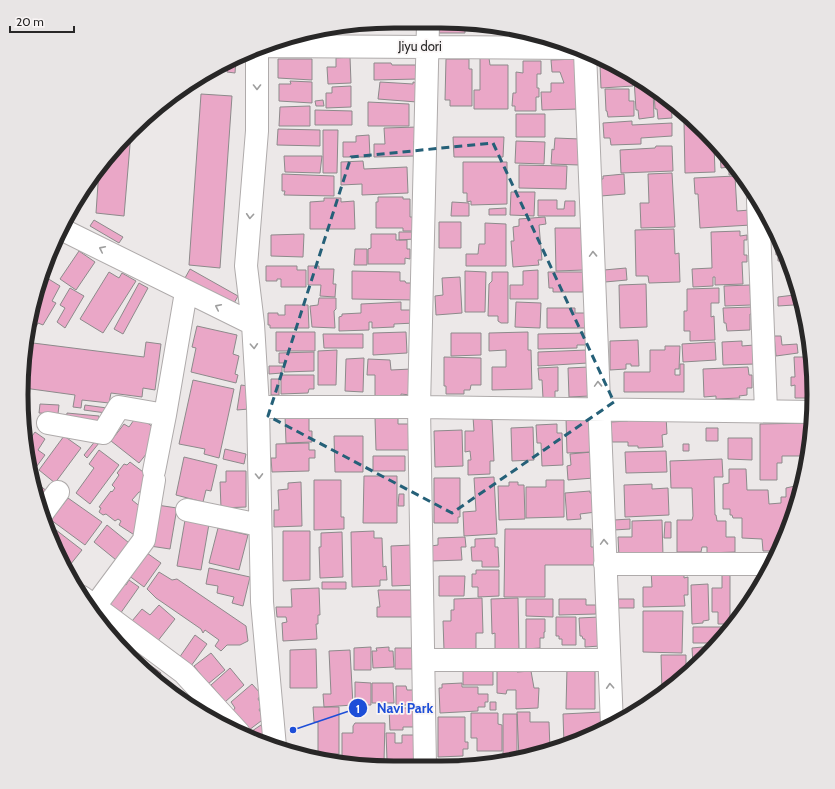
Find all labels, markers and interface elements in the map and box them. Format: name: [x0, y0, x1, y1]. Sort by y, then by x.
scale bar: [10, 8, 74, 34]
text: 20 m: [16, 14, 44, 29]
street label: Jiyu dori: [397, 38, 442, 54]
one-way arrow: [253, 84, 261, 90]
one-way arrow: [246, 213, 255, 219]
one-way arrow: [98, 247, 106, 254]
one-way arrow: [589, 251, 597, 257]
one-way arrow: [215, 304, 222, 312]
one-way arrow: [250, 343, 259, 349]
one-way arrow: [594, 381, 603, 387]
one-way arrow: [255, 473, 263, 479]
one-way arrow: [600, 539, 608, 545]
one-way arrow: [605, 683, 614, 689]
callout: Navi Park: [348, 695, 441, 721]
text: Navi Park: [377, 699, 433, 717]
text: 1: [356, 701, 360, 716]

